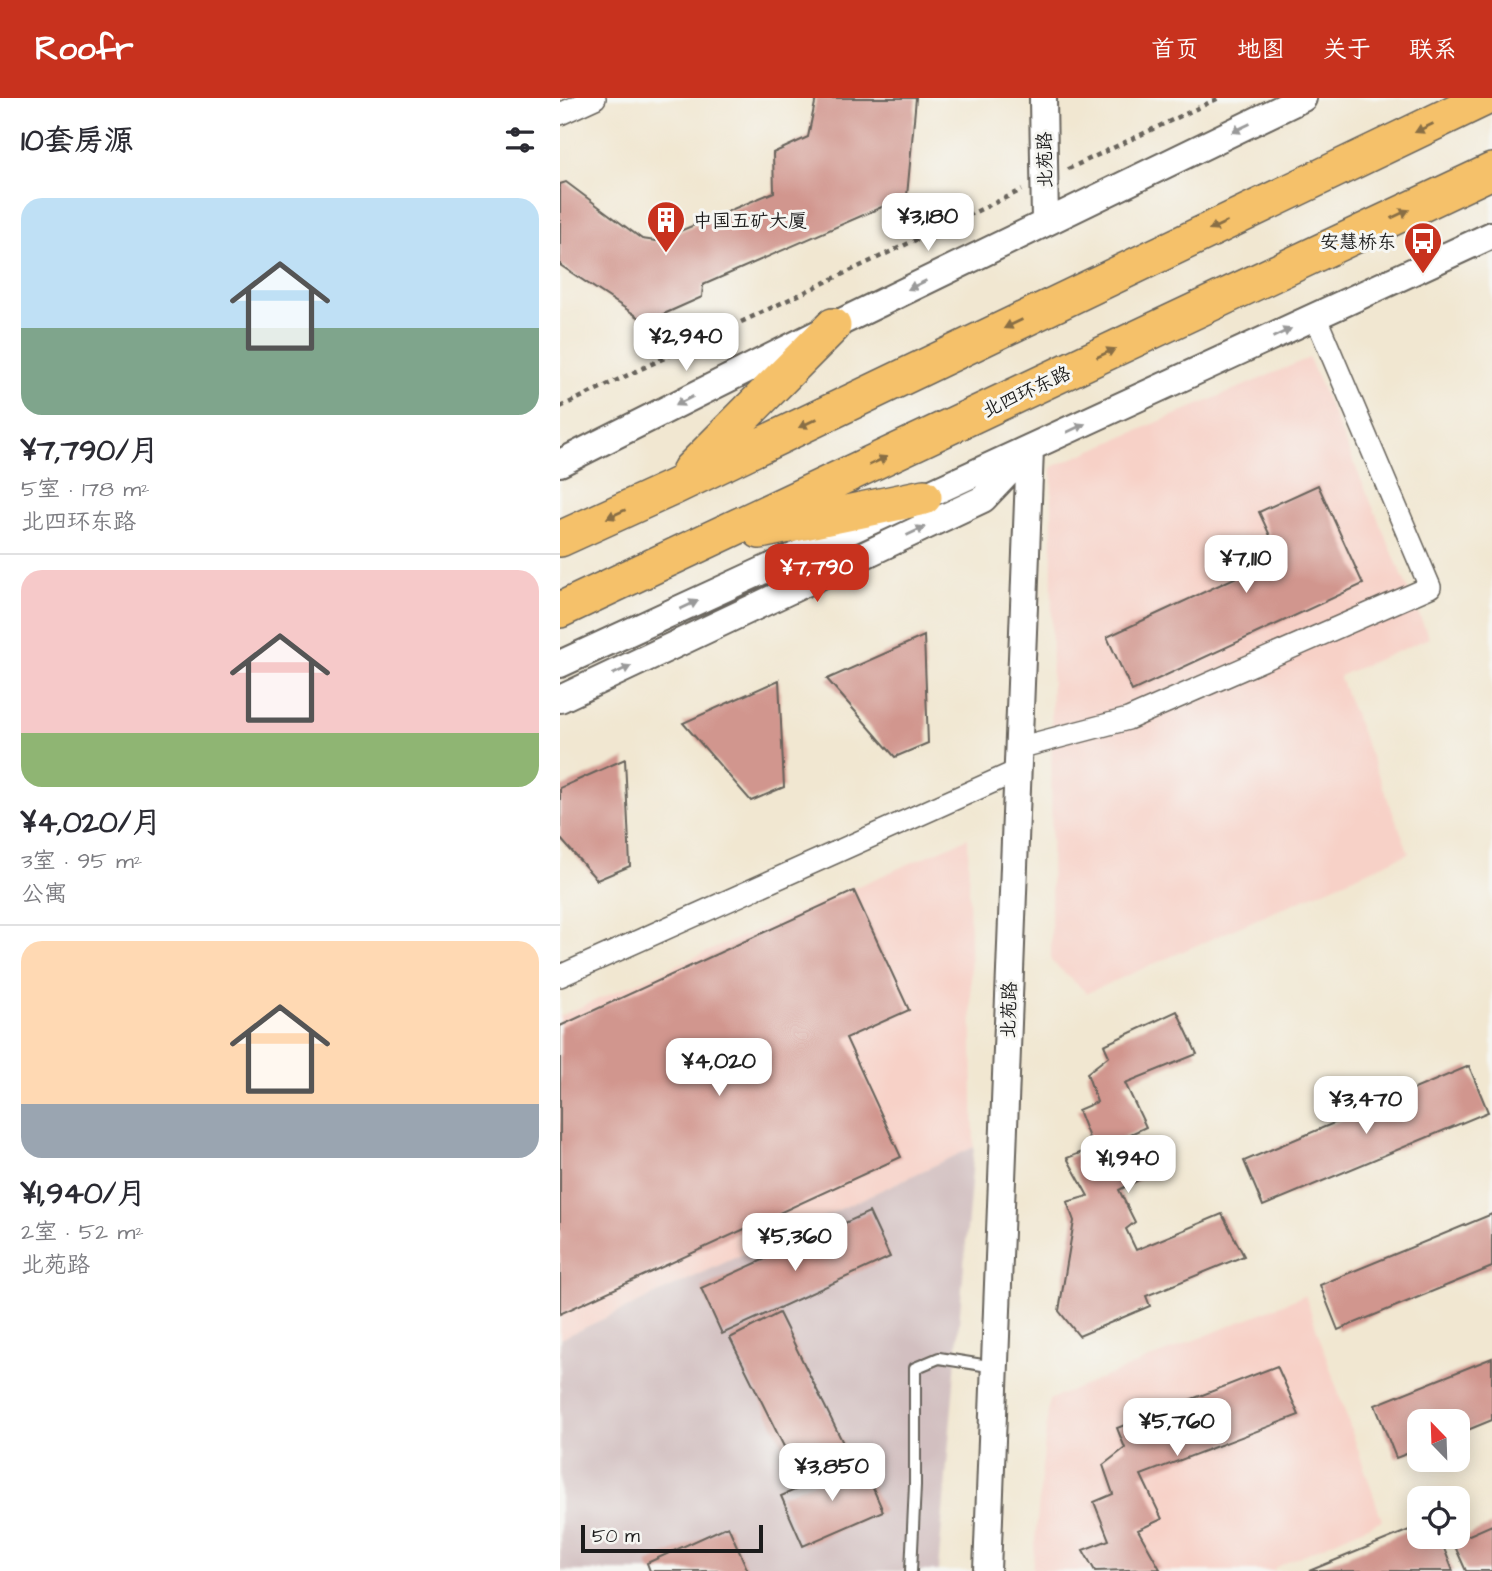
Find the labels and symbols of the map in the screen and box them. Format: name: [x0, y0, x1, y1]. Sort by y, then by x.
one-way arrow: [1231, 122, 1251, 133]
one-way arrow: [1413, 122, 1434, 133]
street label: 北苑路: [1032, 131, 1059, 189]
pin: ¥3,180: [871, 194, 985, 253]
building icon: 中国五矿大厦: [645, 199, 687, 254]
place label: 中国五矿大厦: [693, 208, 807, 235]
one-way arrow: [1390, 209, 1410, 220]
one-way arrow: [1208, 220, 1228, 232]
bus stop icon: 安慧桥东: [1402, 220, 1444, 275]
place label: 安慧桥东: [1320, 229, 1396, 256]
one-way arrow: [907, 279, 927, 290]
pin: ¥2,940: [629, 314, 743, 373]
one-way arrow: [1003, 319, 1023, 330]
one-way arrow: [1272, 327, 1293, 338]
one-way arrow: [1096, 347, 1116, 359]
street label: 北四环东路: [978, 360, 1075, 425]
one-way arrow: [674, 395, 694, 406]
one-way arrow: [798, 417, 818, 429]
one-way arrow: [1065, 422, 1086, 433]
one-way arrow: [868, 455, 888, 466]
one-way arrow: [606, 508, 626, 519]
one-way arrow: [906, 525, 926, 537]
pin: ¥7,110: [1189, 536, 1303, 595]
pin: ¥7,790: [760, 545, 874, 604]
one-way arrow: [679, 599, 699, 611]
one-way arrow: [612, 664, 632, 676]
street label: 北苑路: [995, 981, 1024, 1039]
pin: ¥4,020: [662, 1038, 776, 1098]
pin: ¥3,470: [1309, 1076, 1423, 1136]
pin: ¥1,940: [1071, 1136, 1185, 1195]
pin: ¥5,360: [738, 1214, 852, 1273]
pin: ¥5,760: [1120, 1398, 1234, 1458]
north arrow: [1407, 1409, 1470, 1472]
pin: ¥3,850: [775, 1444, 889, 1503]
scale bar: [581, 1522, 763, 1554]

